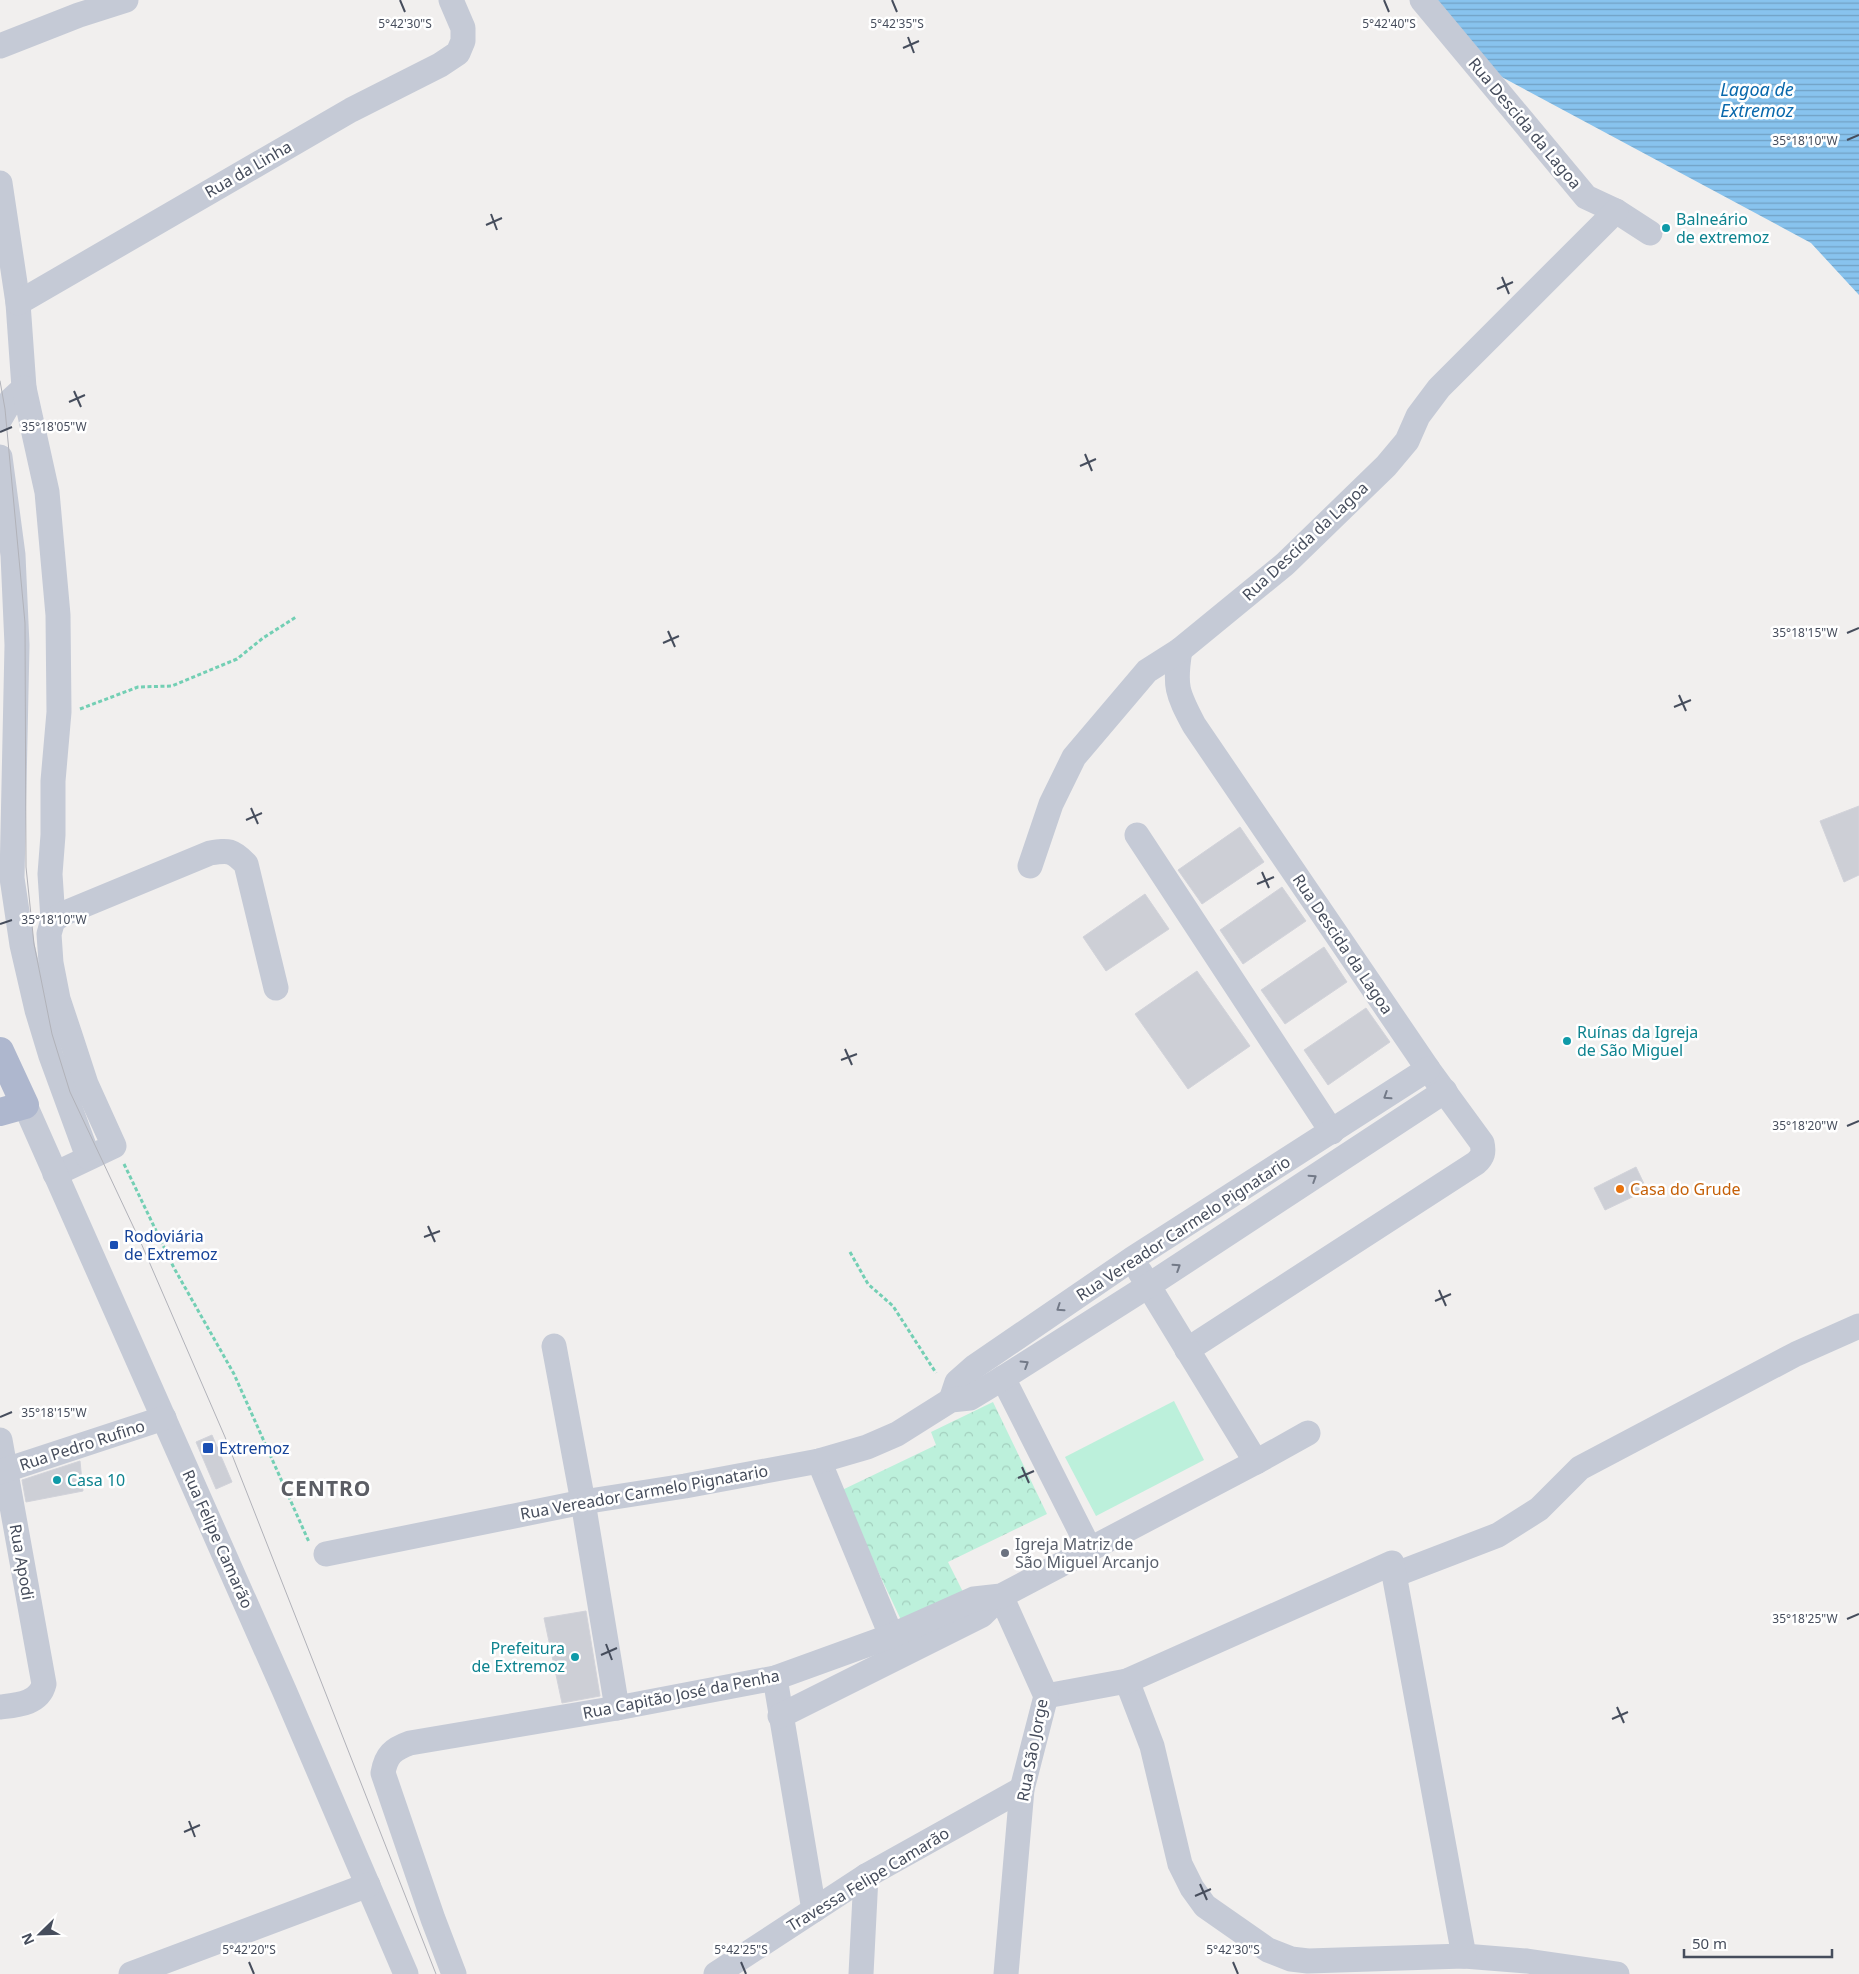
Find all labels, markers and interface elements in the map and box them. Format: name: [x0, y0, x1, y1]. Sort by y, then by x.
text: 5°42'30"S: [378, 15, 432, 32]
text: 5°42'35"S: [870, 15, 924, 32]
text: 5°42'40"S: [1362, 15, 1416, 32]
street label: Rua Descida da Lagoa: [1464, 53, 1586, 193]
water label: Lagoa de Extremoz: [1720, 77, 1794, 122]
text: 35°18'10"W: [1772, 132, 1838, 149]
street label: Rua da Linha: [200, 135, 296, 203]
place label: Balneário de extremoz: [1676, 208, 1769, 248]
marker: Balneário de extremoz: [1660, 222, 1672, 234]
text: 35°18'05"W: [21, 418, 87, 435]
street label: Rua Descida da Lagoa: [1237, 477, 1373, 605]
text: 35°18'15"W: [1772, 624, 1838, 641]
street label: Rua Descida da Lagoa: [1288, 869, 1398, 1019]
text: 35°18'10"W: [21, 911, 87, 928]
place label: Ruínas da Igreja de São Miguel: [1577, 1021, 1698, 1061]
marker: Ruínas da Igreja de São Miguel: [1561, 1035, 1573, 1047]
one-way arrow: [1384, 1090, 1393, 1099]
text: 35°18'20"W: [1772, 1117, 1838, 1134]
street label: Rua Vereador Carmelo Pignatario: [1072, 1150, 1294, 1306]
one-way arrow: [1307, 1175, 1316, 1184]
place label: Casa do Grude: [1630, 1178, 1741, 1200]
marker: Casa do Grude: [1614, 1183, 1626, 1195]
place label: Rodoviária de Extremoz: [124, 1225, 217, 1265]
marker: Rodoviária de Extremoz: [108, 1239, 120, 1251]
one-way arrow: [1171, 1264, 1181, 1273]
one-way arrow: [1057, 1302, 1066, 1311]
one-way arrow: [1020, 1360, 1029, 1370]
text: 35°18'15"W: [21, 1404, 87, 1421]
street label: Rua Pedro Rufino: [16, 1414, 148, 1476]
place label: Extremoz: [219, 1437, 289, 1459]
marker: Extremoz: [201, 1441, 215, 1455]
street label: Rua Vereador Carmelo Pignatario: [518, 1459, 770, 1525]
street label: Rua Felipe Camarão: [178, 1466, 258, 1612]
place label: Casa 10: [67, 1469, 125, 1491]
marker: Casa 10: [51, 1474, 63, 1486]
district label: CENTRO: [281, 1474, 371, 1502]
street label: Rua Apodi: [5, 1522, 39, 1602]
place label: Igreja Matriz de São Miguel Arcanjo: [1015, 1533, 1159, 1573]
marker: Igreja Matriz de São Miguel Arcanjo: [999, 1547, 1011, 1559]
text: 35°18'25"W: [1772, 1610, 1838, 1627]
place label: Prefeitura de Extremoz: [472, 1637, 565, 1677]
marker: Prefeitura de Extremoz: [569, 1651, 581, 1663]
street label: Rua Capitão José da Penha: [581, 1664, 781, 1724]
street label: Rua São Jorge: [1011, 1697, 1053, 1803]
street label: Travessa Felipe Camarão: [783, 1822, 953, 1936]
north arrow: [15, 1909, 65, 1959]
scale bar: [1684, 1926, 1832, 1958]
text: N: [17, 1930, 39, 1948]
text: 50 m: [1692, 1933, 1727, 1953]
text: 5°42'20"S: [222, 1941, 276, 1958]
text: 5°42'25"S: [714, 1941, 768, 1958]
text: 5°42'30"S: [1206, 1941, 1260, 1958]

